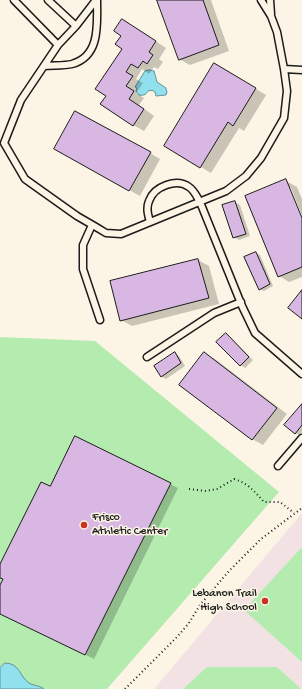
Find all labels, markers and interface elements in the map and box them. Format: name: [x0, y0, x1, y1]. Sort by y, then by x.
place label: Frisco Athletic Center: [92, 511, 167, 539]
marker: Frisco Athletic Center: [79, 520, 89, 530]
place label: Lebanon Trail High School: [192, 587, 257, 615]
marker: Lebanon Trail High School: [260, 596, 270, 606]

